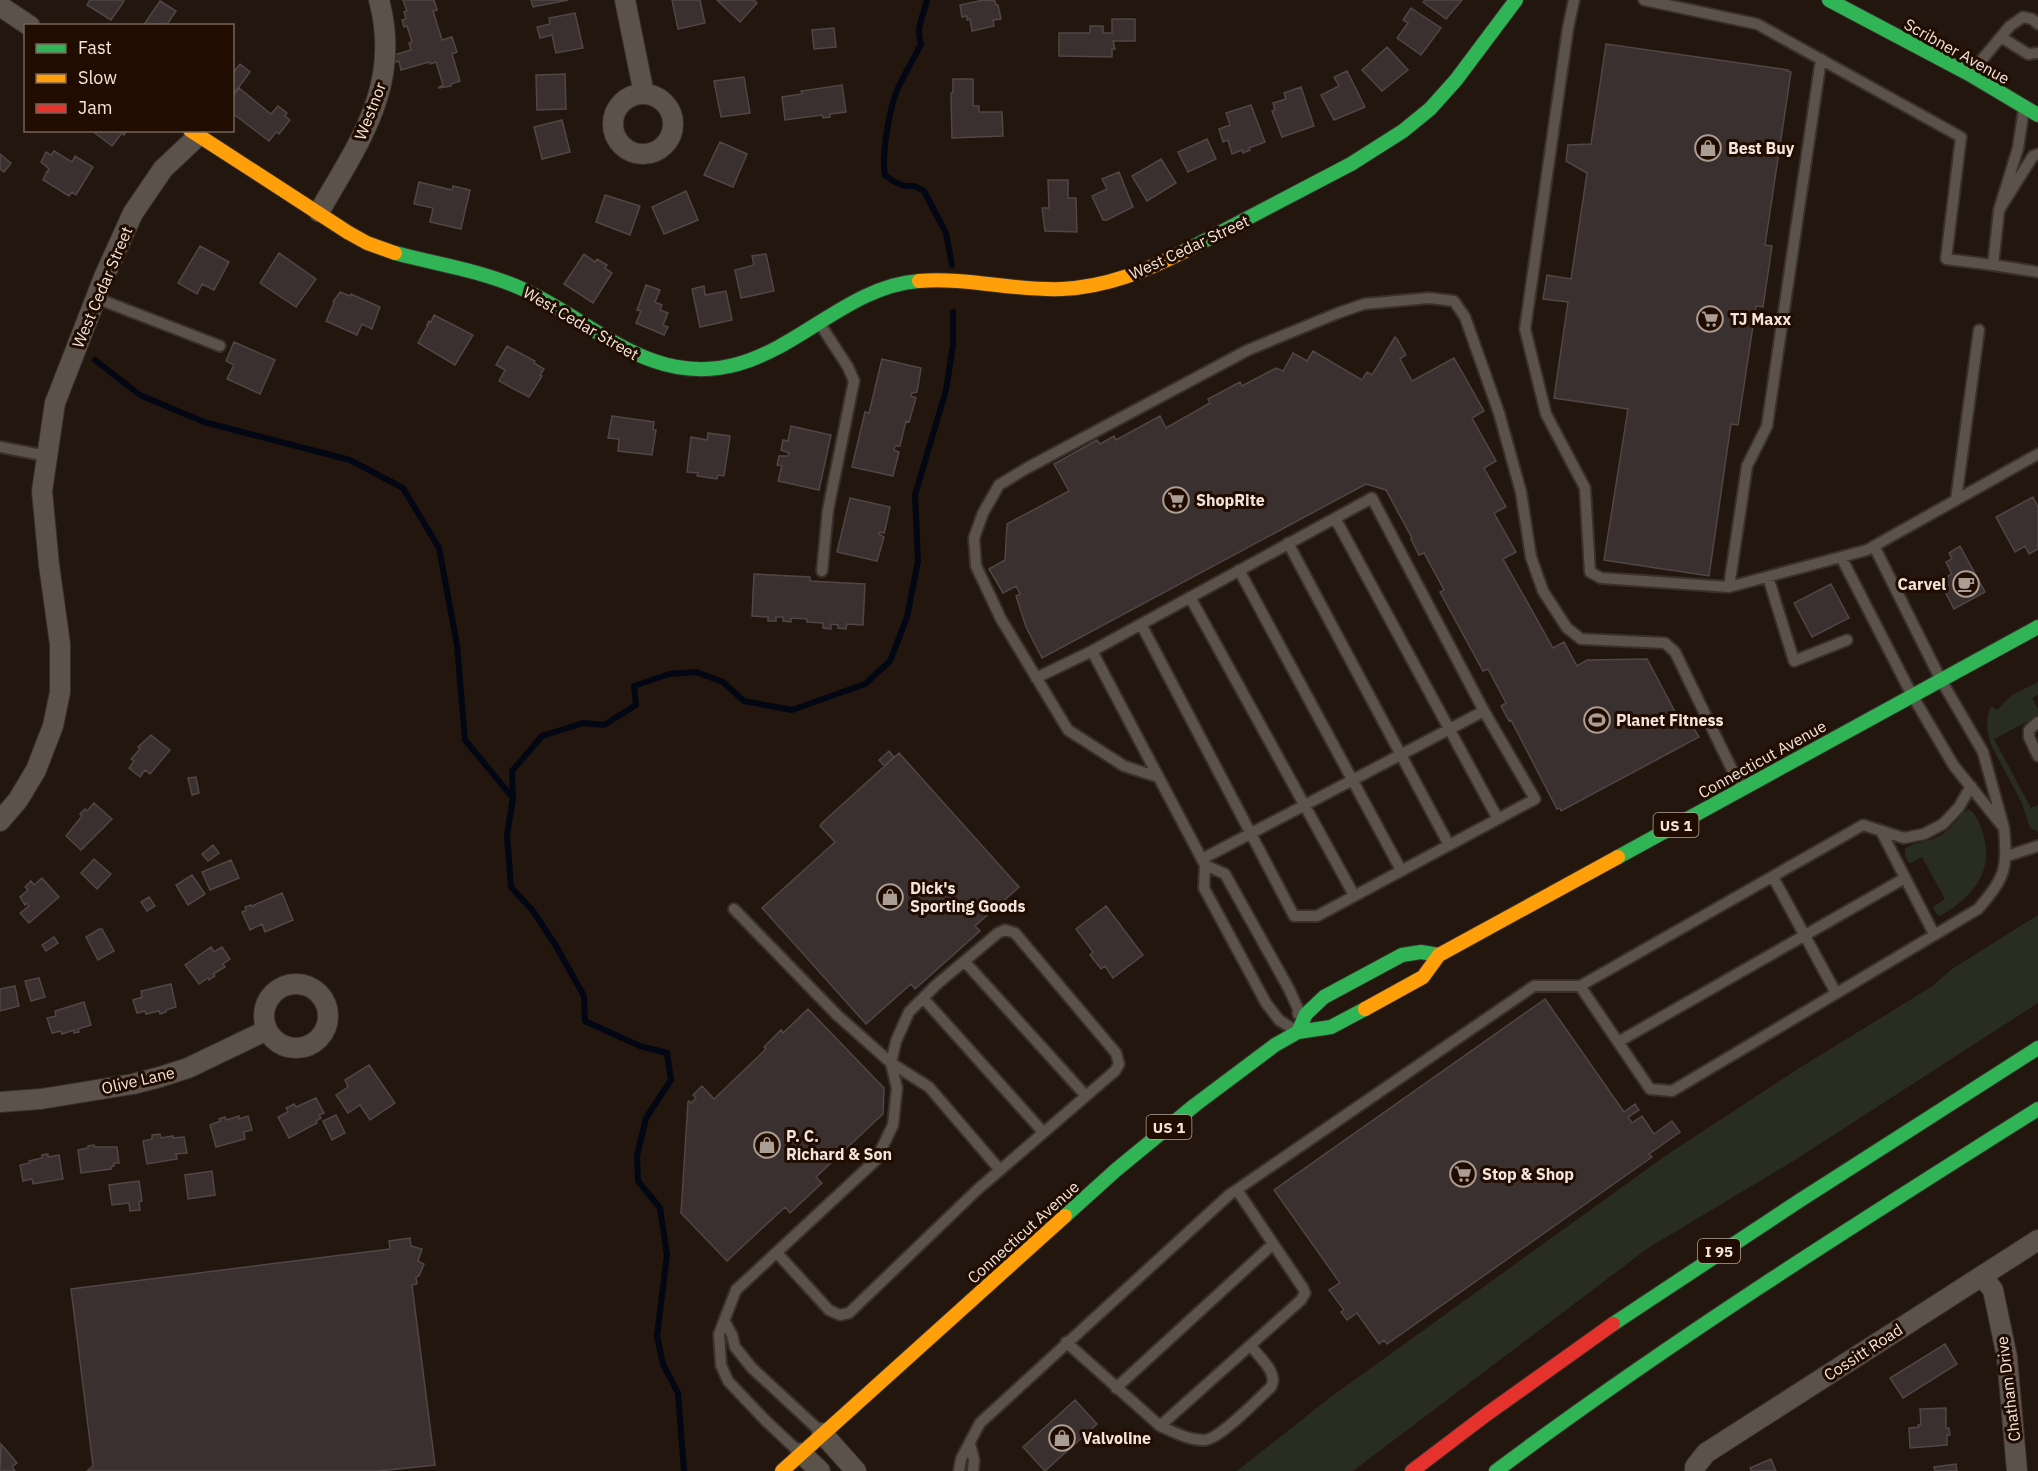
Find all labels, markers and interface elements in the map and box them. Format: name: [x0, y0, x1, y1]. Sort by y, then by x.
street label: Scribner Avenue: [1901, 14, 2013, 88]
legend: [24, 24, 234, 132]
text: Fast: [78, 36, 112, 59]
text: Slow: [78, 66, 117, 89]
street label: Westnor: [350, 79, 390, 143]
text: Jam: [78, 96, 113, 119]
shop icon: Best Buy: [1693, 133, 1723, 163]
place label: Best Buy: [1728, 138, 1795, 158]
street label: West Cedar Street: [1126, 210, 1252, 284]
street label: West Cedar Street: [67, 223, 137, 351]
street label: West Cedar Street: [520, 282, 642, 364]
supermarket icon: TJ Maxx: [1695, 304, 1725, 334]
place label: TJ Maxx: [1730, 309, 1791, 329]
supermarket icon: ShopRite: [1161, 485, 1191, 515]
place label: ShopRite: [1196, 490, 1265, 510]
cafe icon: Carvel: [1951, 569, 1981, 599]
place label: Carvel: [1898, 574, 1946, 594]
sports icon: Planet Fitness: [1582, 705, 1612, 735]
place label: Planet Fitness: [1616, 710, 1724, 730]
street label: Connecticut Avenue: [1694, 715, 1830, 803]
road number: US 1: [1654, 813, 1698, 837]
place label: Dick's Sporting Goods: [910, 878, 1025, 916]
shop icon: Dick's Sporting Goods: [875, 882, 905, 912]
street label: Olive Lane: [100, 1062, 177, 1098]
road number: US 1: [1146, 1115, 1192, 1139]
place label: P. C. Richard & Son: [786, 1126, 892, 1164]
shop icon: P. C. Richard & Son: [752, 1130, 782, 1160]
supermarket icon: Stop & Shop: [1448, 1159, 1478, 1189]
place label: Stop & Shop: [1482, 1164, 1574, 1184]
street label: Connecticut Avenue: [963, 1176, 1083, 1287]
road number: I 95: [1698, 1239, 1740, 1263]
street label: Cossitt Road: [1820, 1319, 1906, 1385]
street label: Chatham Drive: [1992, 1335, 2024, 1443]
shop icon: Valvoline: [1047, 1423, 1077, 1453]
place label: Valvoline: [1082, 1428, 1151, 1448]

